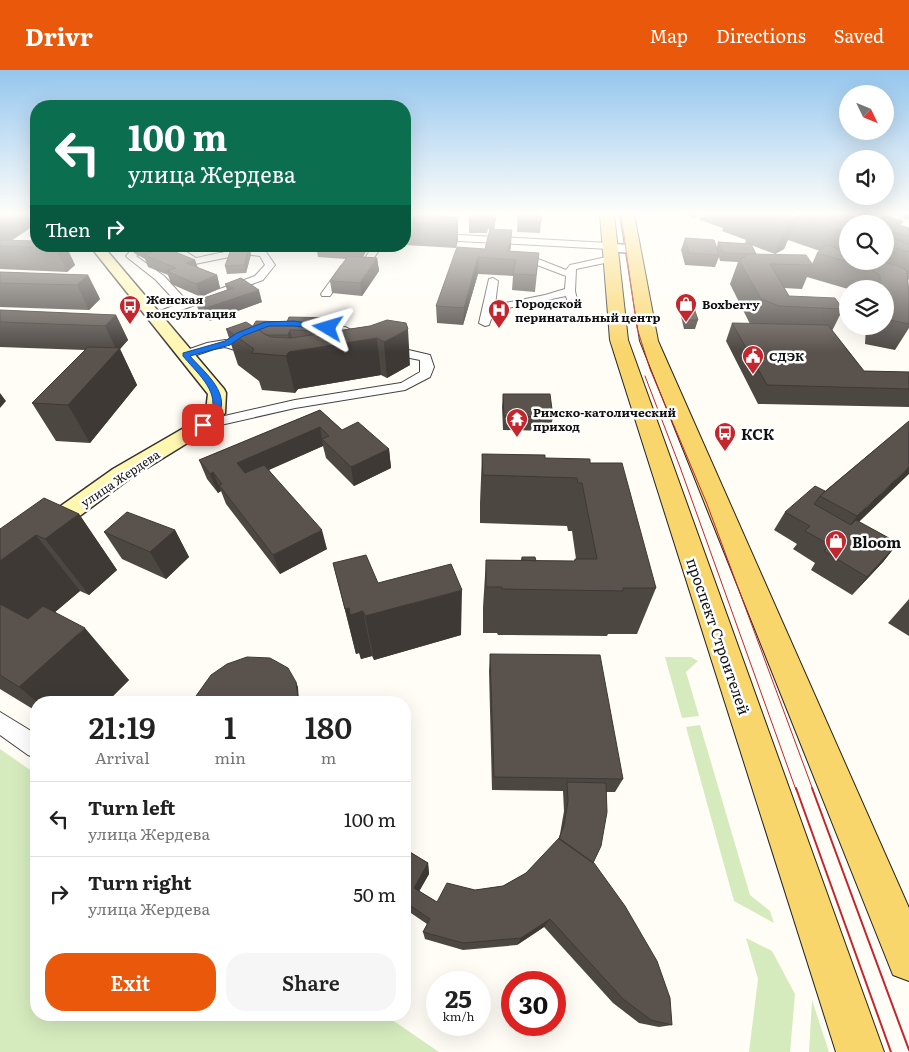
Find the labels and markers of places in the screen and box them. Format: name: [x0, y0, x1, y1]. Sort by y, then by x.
place label: Женская консультация: [146, 290, 237, 322]
shop icon: Boxberry: [674, 292, 698, 323]
bus stop icon: Женская консультация: [118, 294, 142, 325]
place label: Городской перинатальный центр: [515, 294, 661, 326]
place label: Boxberry: [702, 295, 760, 313]
hospital icon: Городской перинатальный центр: [487, 298, 511, 329]
public building icon: СДЭК: [741, 344, 765, 375]
place label: СДЭК: [769, 347, 805, 365]
place label: Римско-католический приход: [533, 403, 677, 435]
pin: [182, 404, 224, 446]
temple icon: Римско-католический приход: [505, 407, 529, 438]
bus stop icon: КСК: [713, 421, 737, 452]
place label: КСК: [741, 422, 775, 445]
shop icon: Bloom: [824, 529, 848, 560]
place label: Bloom: [852, 530, 901, 553]

